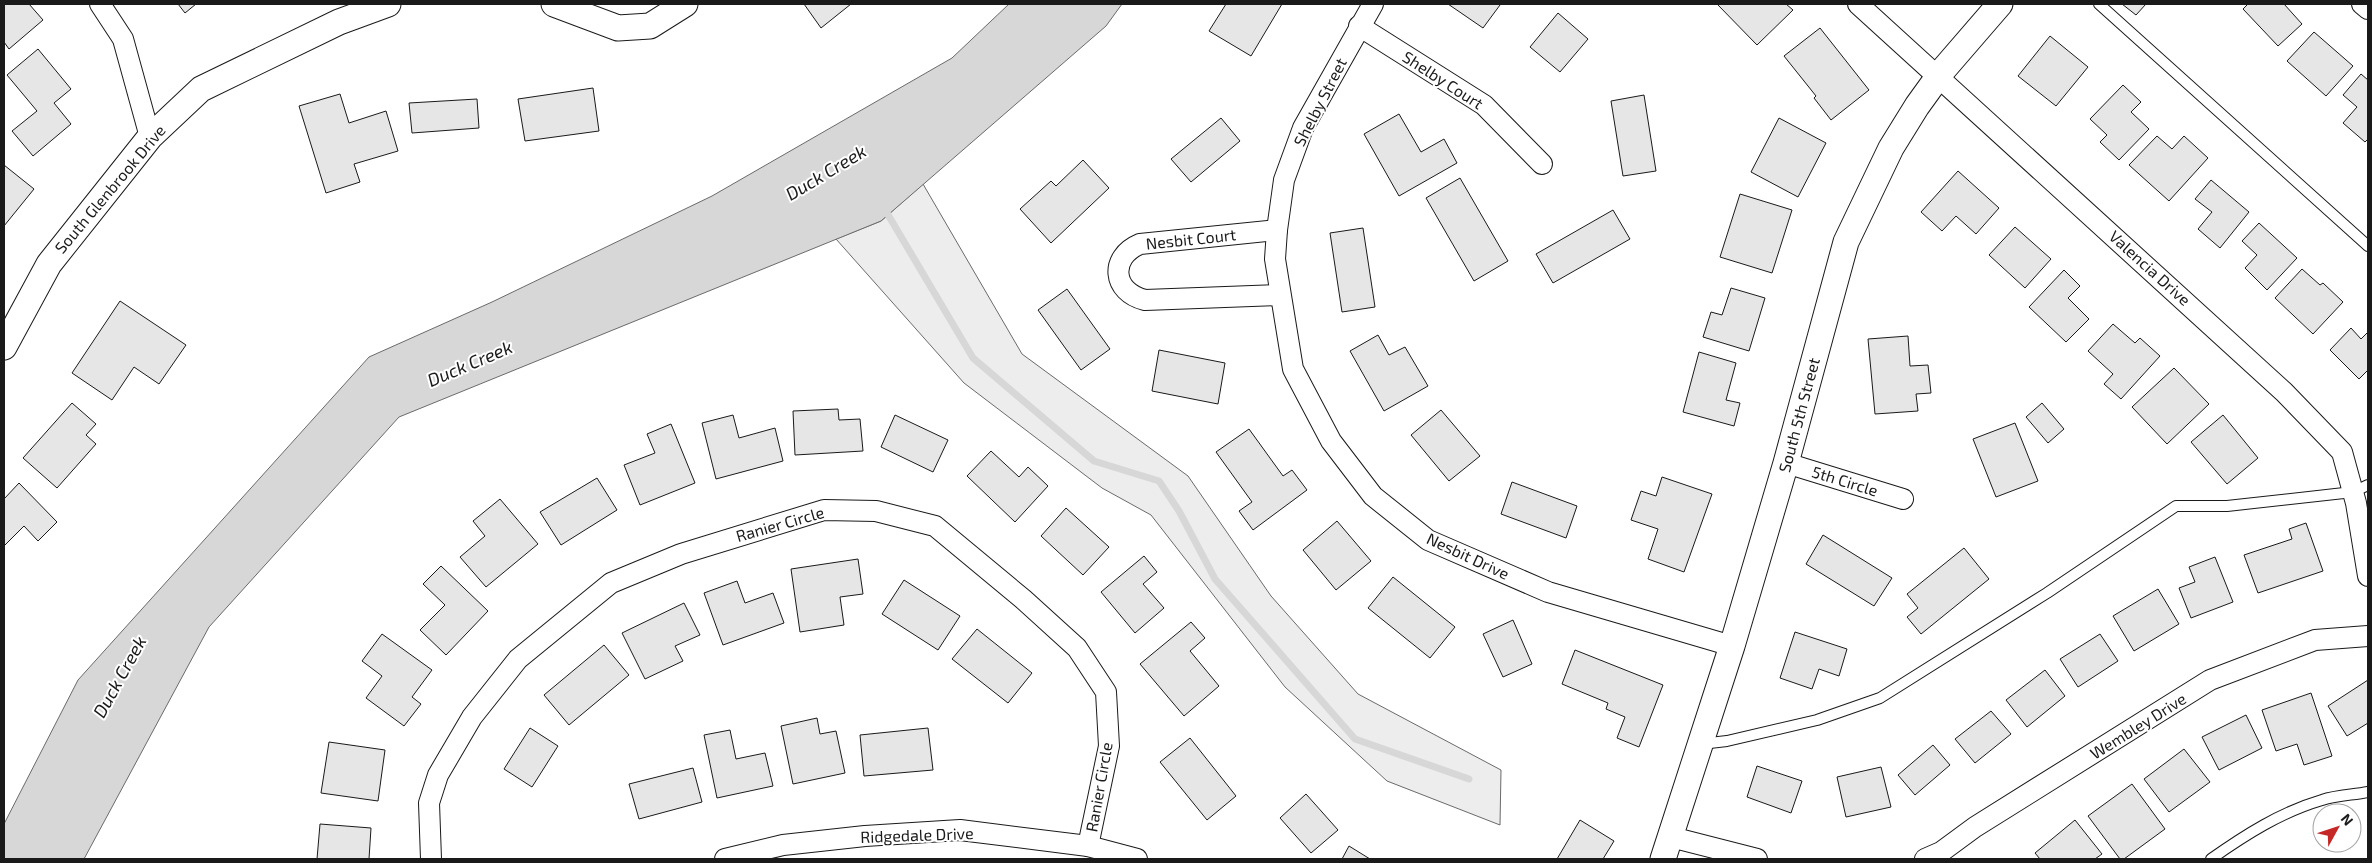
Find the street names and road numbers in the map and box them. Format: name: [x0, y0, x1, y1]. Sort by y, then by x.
street label: Shelby Court: [1399, 47, 1487, 113]
street label: Shelby Street: [1289, 54, 1350, 149]
street label: South Glenbrook Drive: [50, 121, 169, 257]
street label: Nesbit Court: [1145, 224, 1237, 253]
street label: Valencia Drive: [2106, 226, 2195, 309]
street label: South 5th Street: [1774, 355, 1823, 474]
street label: 5th Circle: [1810, 461, 1880, 500]
street label: Ranier Circle: [734, 502, 826, 545]
street label: Nesbit Drive: [1424, 528, 1512, 583]
street label: Wembley Drive: [2086, 688, 2189, 763]
street label: Ranier Circle: [1081, 741, 1116, 833]
street label: Ridgedale Drive: [860, 823, 974, 846]

